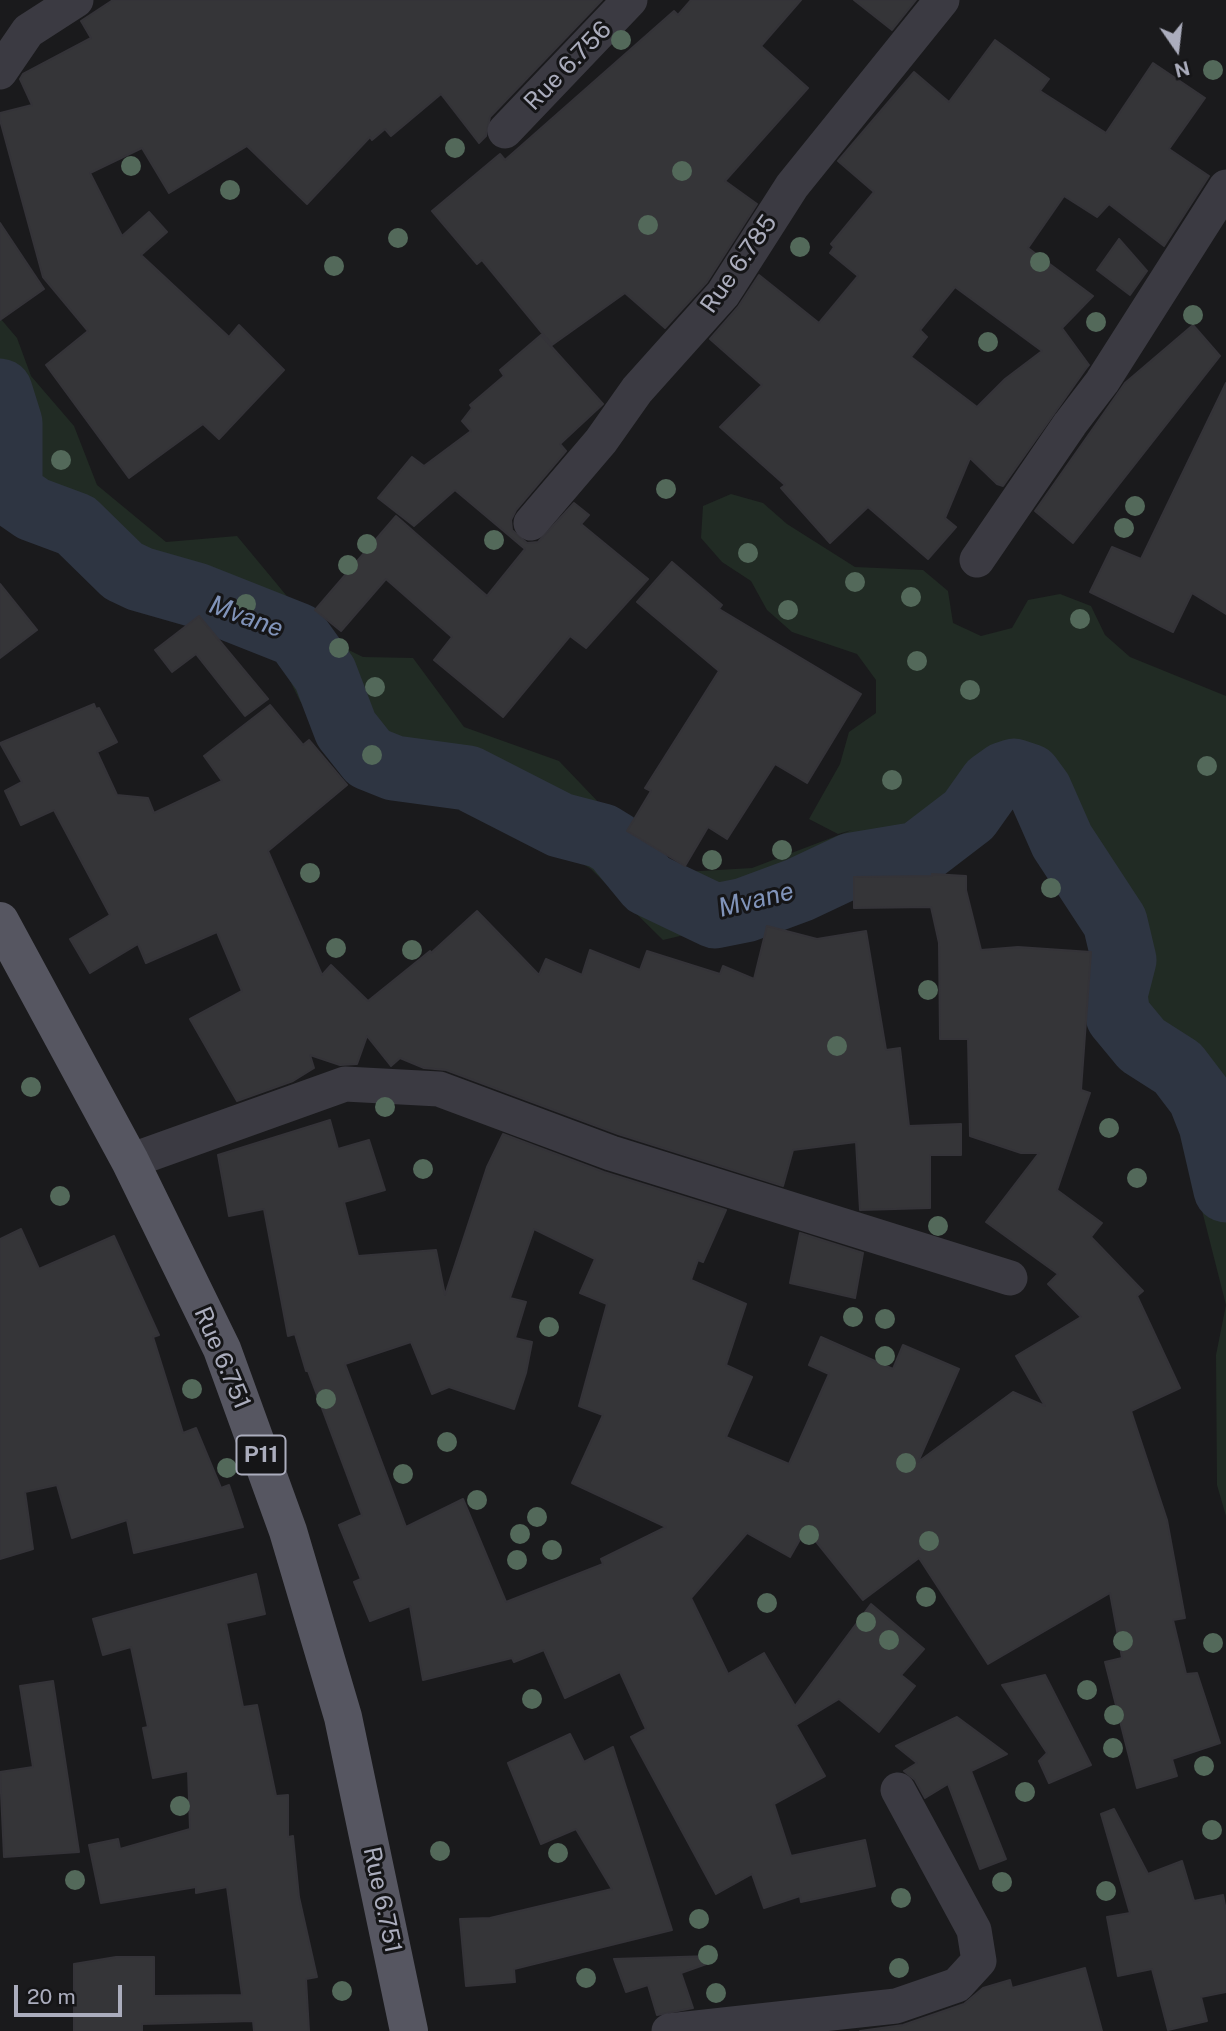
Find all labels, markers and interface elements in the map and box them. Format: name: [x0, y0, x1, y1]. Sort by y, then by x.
north arrow: [1142, 14, 1212, 84]
street label: Rue 6.756: [518, 15, 618, 117]
text: N: [1172, 57, 1192, 82]
street label: Rue 6.785: [695, 209, 783, 319]
water label: Mvane: [205, 589, 287, 645]
water label: Mvane: [715, 876, 797, 924]
street label: Rue 6.751: [188, 1303, 256, 1413]
road number: P11: [236, 1436, 286, 1474]
street label: Rue 6.751: [357, 1844, 407, 1956]
scale bar: [18, 1972, 126, 2016]
text: 20 m: [27, 1984, 76, 2009]

